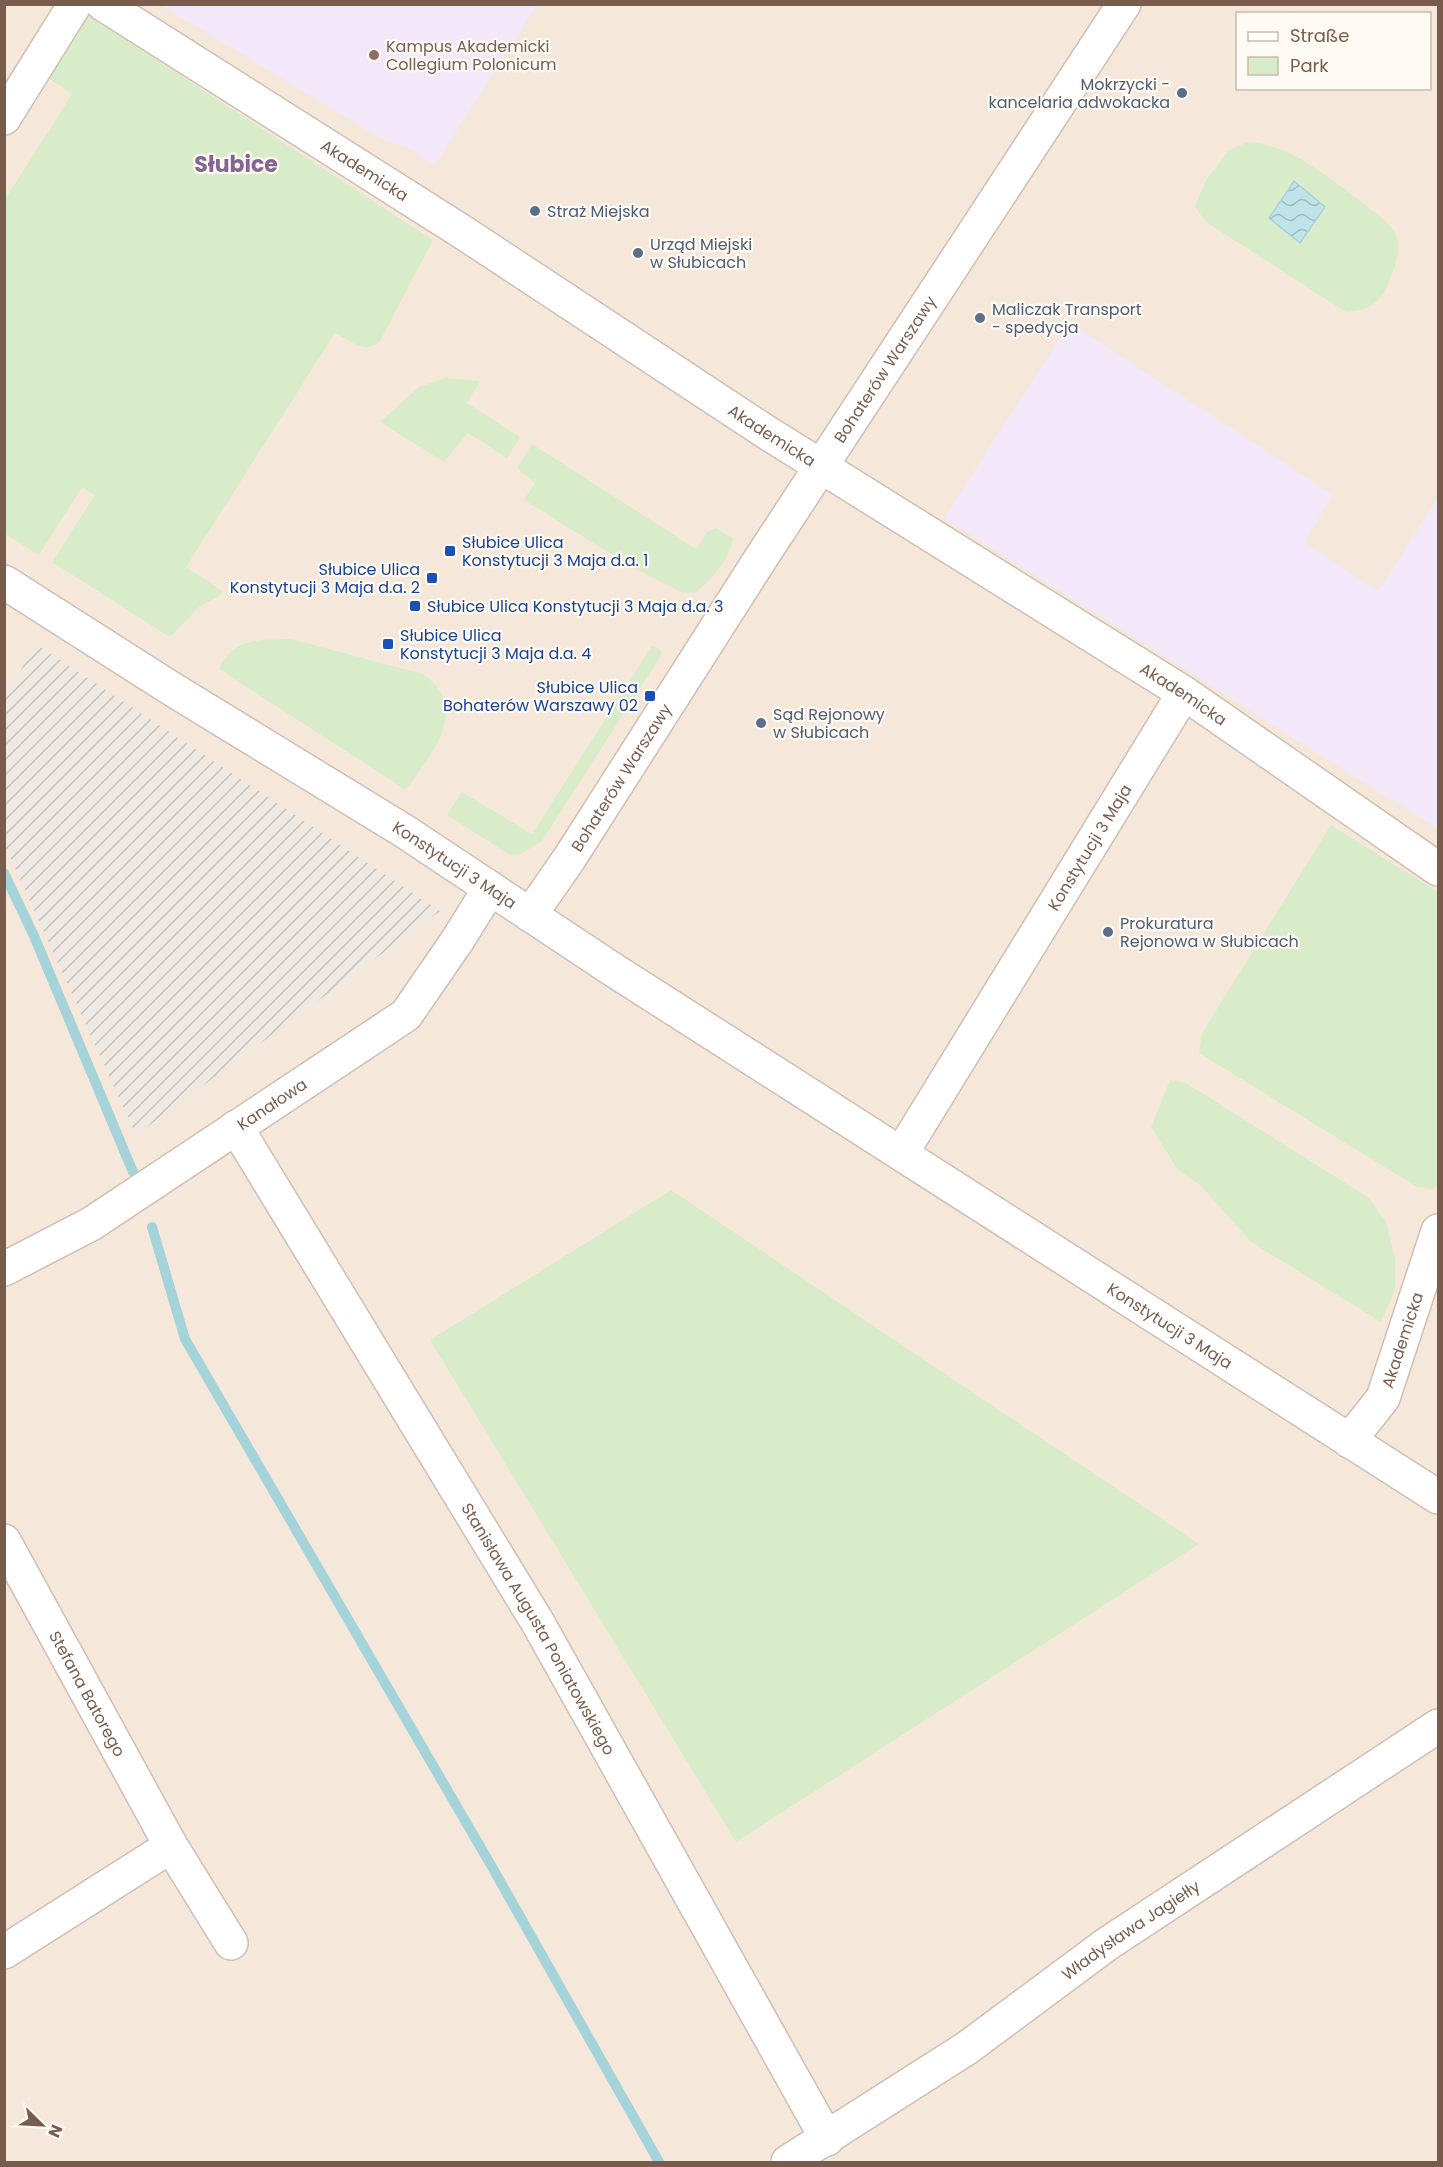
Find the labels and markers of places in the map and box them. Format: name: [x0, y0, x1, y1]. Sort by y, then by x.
place label: Kampus Akademicki Collegium Polonicum: [386, 35, 556, 76]
marker: Kampus Akademicki Collegium Polonicum: [367, 48, 381, 62]
place label: Mokrzycki - kancelaria adwokacka: [989, 73, 1170, 114]
marker: Mokrzycki - kancelaria adwokacka: [1175, 86, 1189, 100]
place label: Straż Miejska: [547, 200, 650, 223]
marker: Straż Miejska: [528, 204, 542, 218]
place label: Urząd Miejski w Słubicach: [650, 233, 752, 274]
marker: Urząd Miejski w Słubicach: [631, 246, 645, 260]
place label: Maliczak Transport - spedycja: [992, 298, 1142, 339]
marker: Maliczak Transport - spedycja: [973, 311, 987, 325]
place label: Słubice Ulica Konstytucji 3 Maja d.a. 1: [462, 531, 648, 572]
marker: Słubice Ulica Konstytucji 3 Maja d.a. 1: [443, 544, 457, 558]
place label: Słubice Ulica Konstytucji 3 Maja d.a. 2: [230, 558, 420, 599]
marker: Słubice Ulica Konstytucji 3 Maja d.a. 2: [425, 571, 439, 585]
place label: Słubice Ulica Konstytucji 3 Maja d.a. 3: [427, 595, 723, 618]
marker: Słubice Ulica Konstytucji 3 Maja d.a. 3: [408, 599, 422, 613]
place label: Słubice Ulica Konstytucji 3 Maja d.a. 4: [400, 624, 591, 665]
marker: Słubice Ulica Konstytucji 3 Maja d.a. 4: [381, 637, 395, 651]
place label: Słubice Ulica Bohaterów Warszawy 02: [443, 676, 638, 717]
marker: Słubice Ulica Bohaterów Warszawy 02: [643, 689, 657, 703]
place label: Sąd Rejonowy w Słubicach: [773, 703, 885, 744]
marker: Sąd Rejonowy w Słubicach: [754, 716, 768, 730]
place label: Prokuratura Rejonowa w Słubicach: [1120, 912, 1299, 953]
marker: Prokuratura Rejonowa w Słubicach: [1101, 925, 1115, 939]

